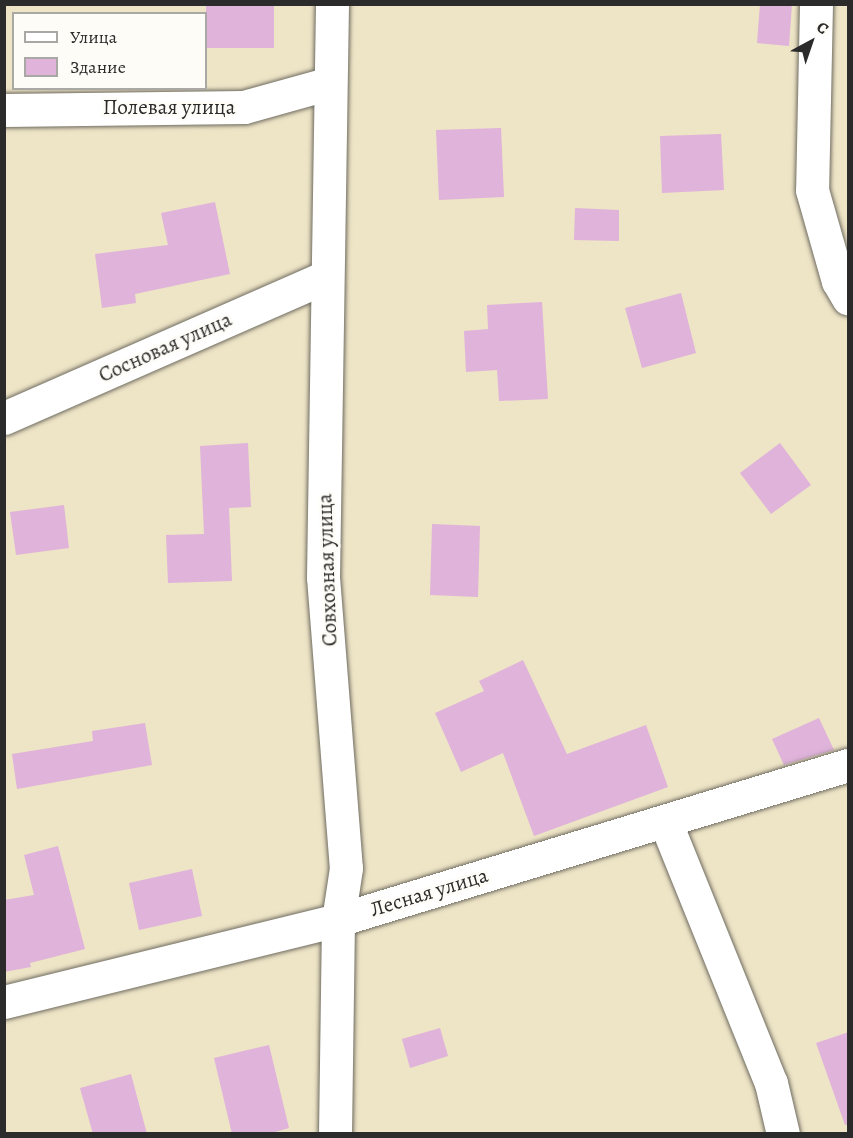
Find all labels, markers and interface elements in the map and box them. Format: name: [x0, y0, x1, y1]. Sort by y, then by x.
legend: [12, 12, 207, 90]
north arrow: [781, 12, 841, 72]
text: С: [812, 17, 833, 40]
text: Улица: [70, 25, 117, 49]
text: Здание: [70, 55, 126, 79]
street label: Полевая улица: [103, 94, 235, 120]
street label: Сосновая улица: [95, 306, 235, 388]
street label: Совхозная улица: [312, 493, 342, 647]
street label: Лесная улица: [367, 862, 491, 922]

